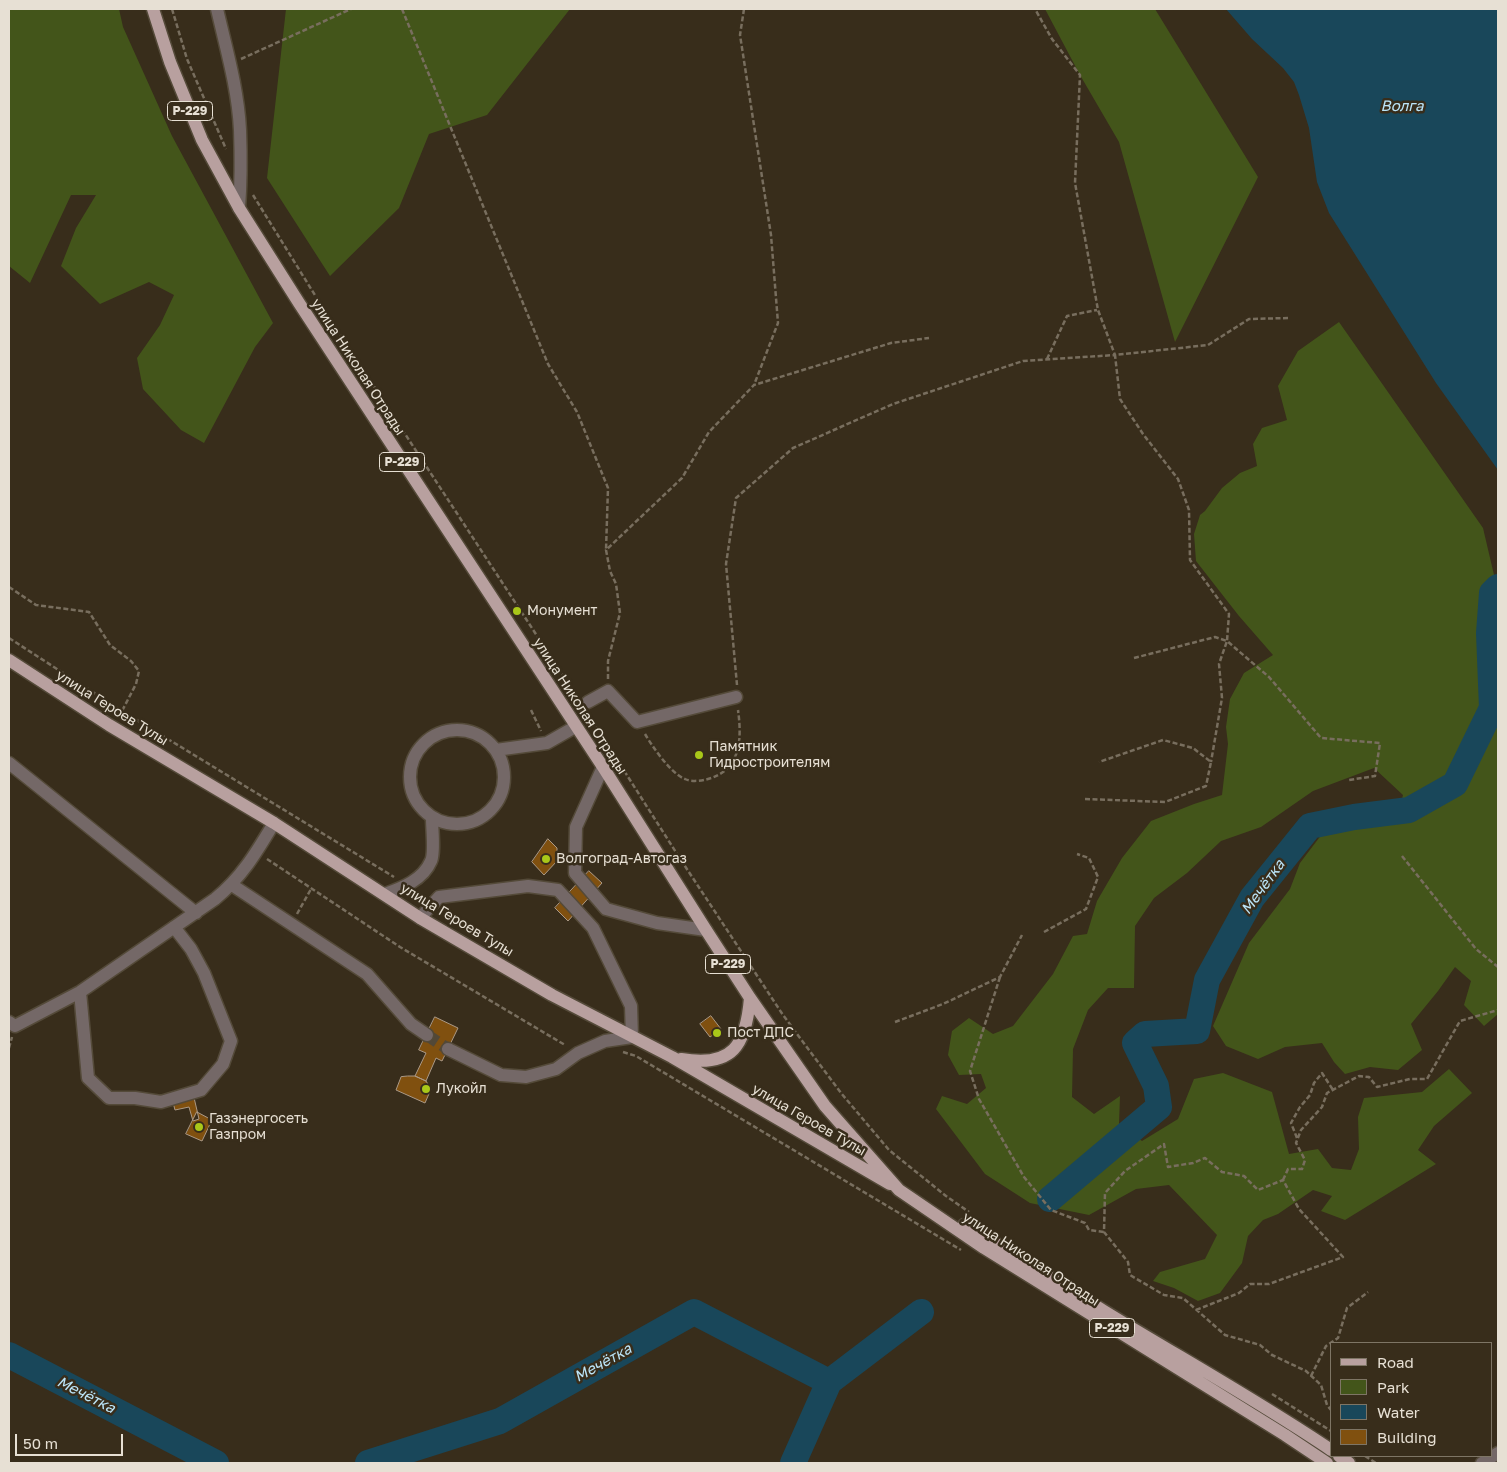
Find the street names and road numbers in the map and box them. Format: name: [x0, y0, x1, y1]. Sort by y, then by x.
road number: Р-229: [168, 102, 212, 120]
street label: улица Николая Отрады: [307, 295, 409, 439]
road number: Р-229: [380, 452, 424, 472]
street label: улица Николая Отрады: [529, 634, 631, 778]
street label: улица Героев Тулы: [53, 667, 171, 749]
street label: улица Героев Тулы: [397, 880, 517, 960]
road number: Р-229: [706, 954, 750, 974]
street label: улица Героев Тулы: [749, 1080, 869, 1160]
street label: улица Николая Отрады: [959, 1208, 1103, 1310]
road number: Р-229: [1090, 1319, 1134, 1338]

